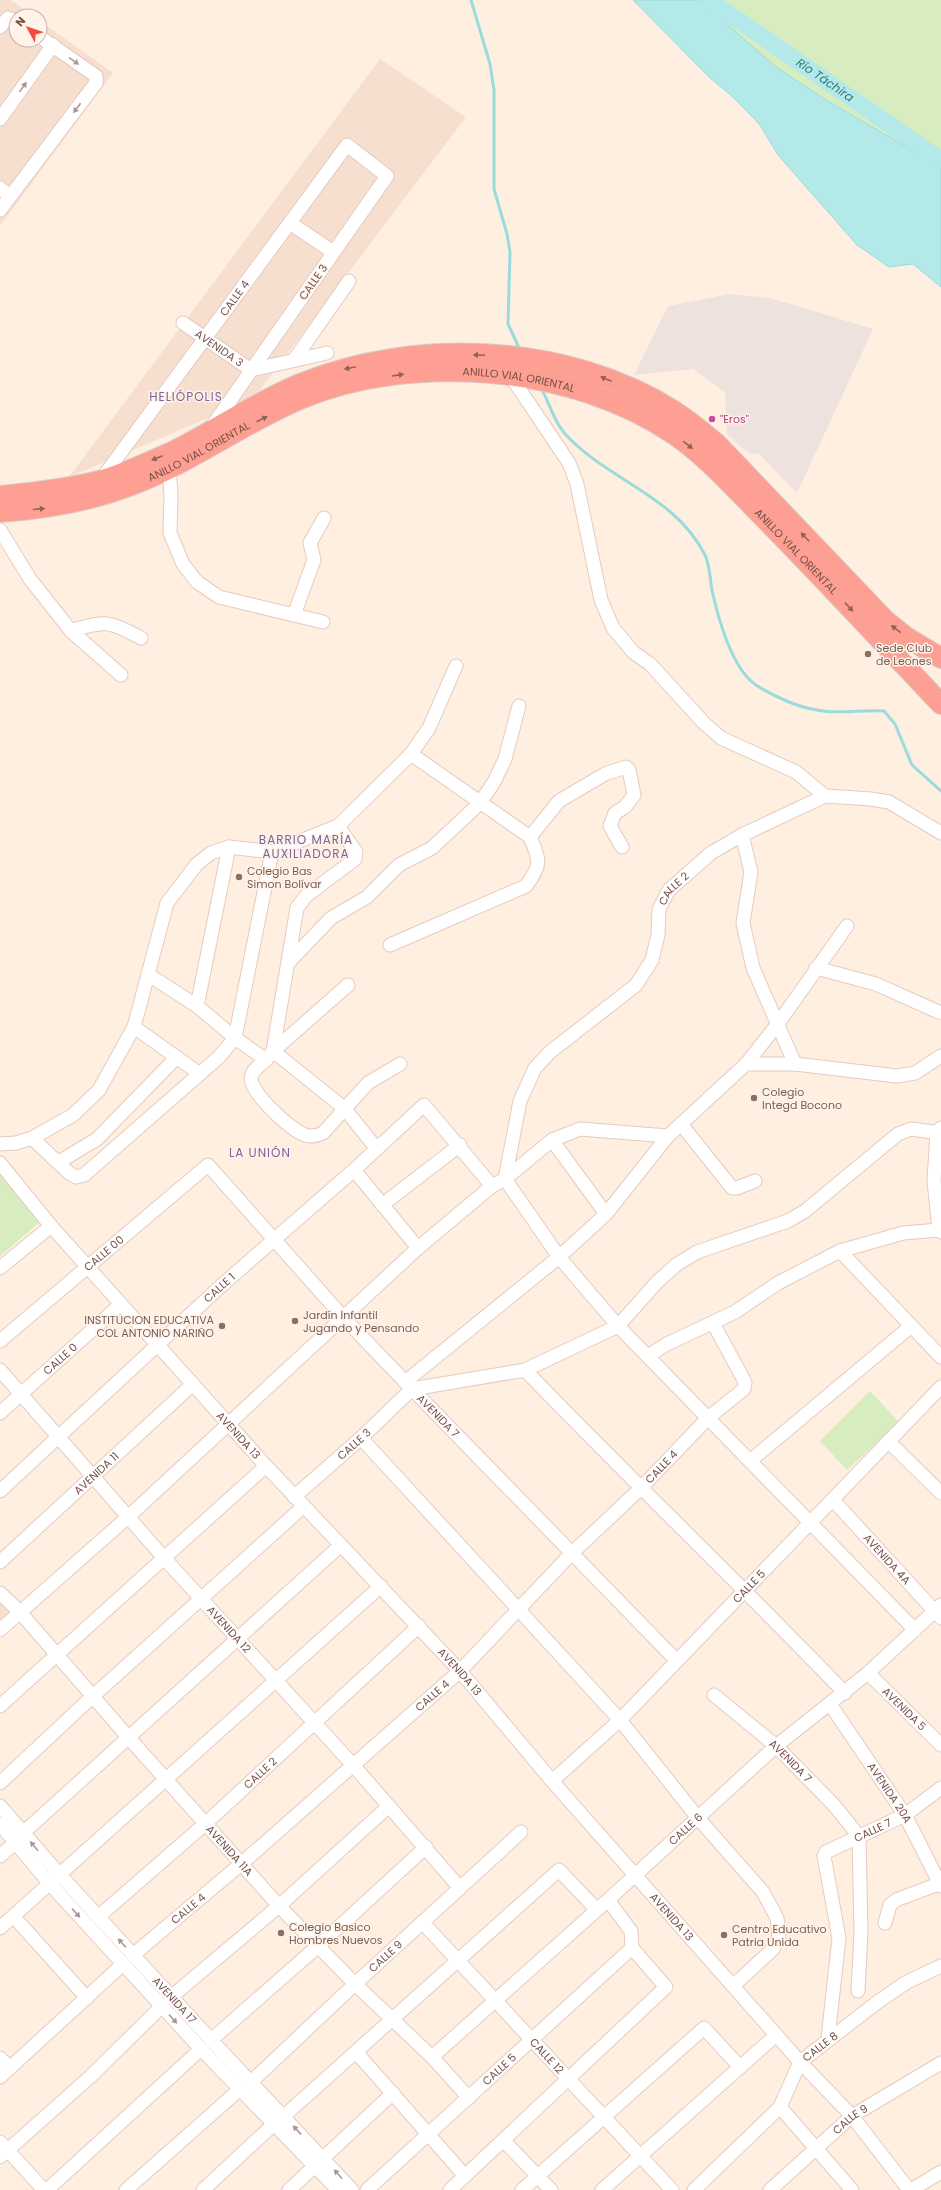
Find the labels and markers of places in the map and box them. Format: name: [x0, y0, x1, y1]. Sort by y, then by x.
place label: "Eros": [720, 411, 749, 427]
marker: "Eros": [707, 414, 717, 424]
place label: Sede Club de Leones: [876, 640, 932, 669]
marker: Sede Club de Leones: [863, 649, 873, 659]
place label: Colegio Bas Simon Bolívar: [247, 863, 321, 892]
marker: Colegio Bas Simon Bolívar: [234, 872, 244, 882]
place label: Colegio Integd Bocono: [762, 1084, 842, 1113]
marker: Colegio Integd Bocono: [749, 1093, 759, 1103]
place label: Jardín Infantil Jugando y Pensando: [303, 1307, 419, 1336]
place label: INSTITUCION EDUCATIVA COL ANTONIO NARIÑO: [84, 1312, 215, 1341]
marker: Jardín Infantil Jugando y Pensando: [290, 1316, 300, 1326]
marker: INSTITUCION EDUCATIVA COL ANTONIO NARIÑO: [217, 1321, 227, 1331]
place label: Colegio Basico Hombres Nuevos: [289, 1919, 383, 1948]
place label: Centro Educativo Patria Unida: [732, 1921, 827, 1950]
marker: Colegio Basico Hombres Nuevos: [276, 1928, 286, 1938]
marker: Centro Educativo Patria Unida: [719, 1930, 729, 1940]

